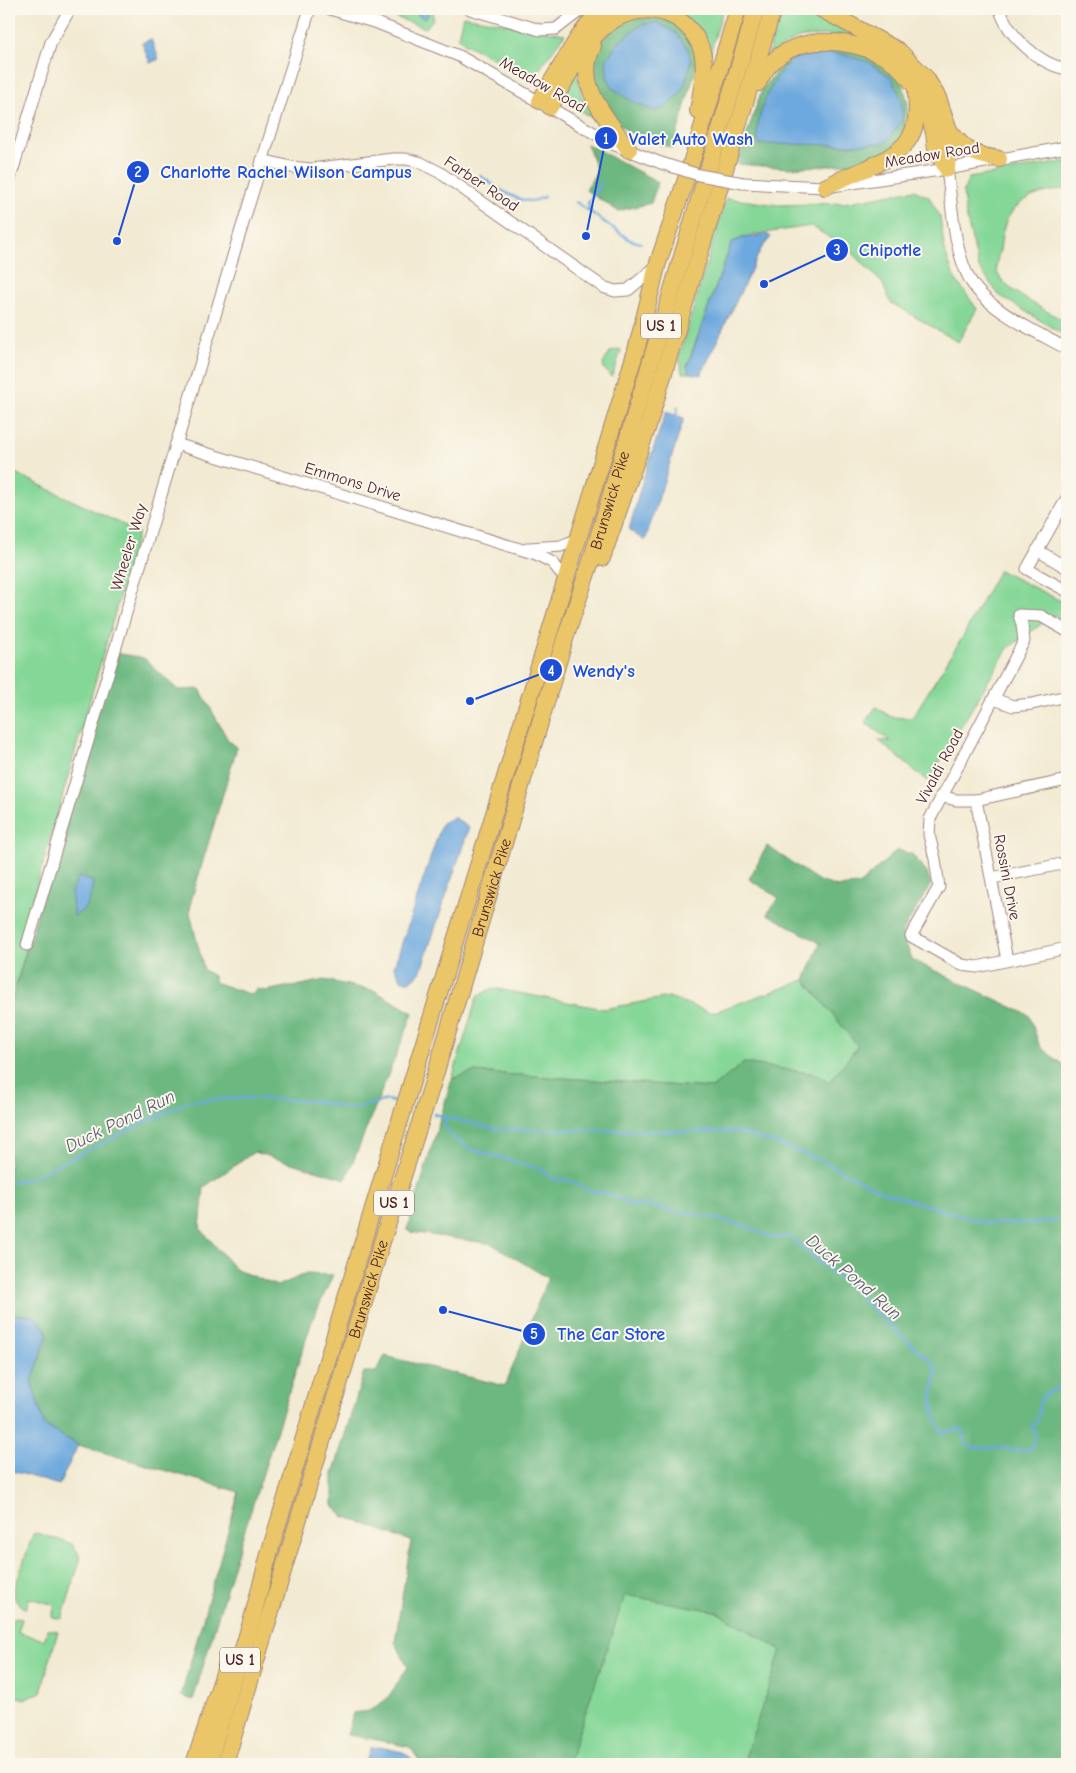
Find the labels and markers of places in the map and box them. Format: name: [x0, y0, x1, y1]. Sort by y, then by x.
callout: Valet Auto Wash: [593, 122, 763, 155]
callout: Charlotte Rachel Wilson Campus: [125, 156, 422, 189]
callout: Chipotle: [824, 234, 932, 267]
callout: Wendy's: [538, 654, 645, 687]
callout: The Car Store: [522, 1317, 675, 1350]

